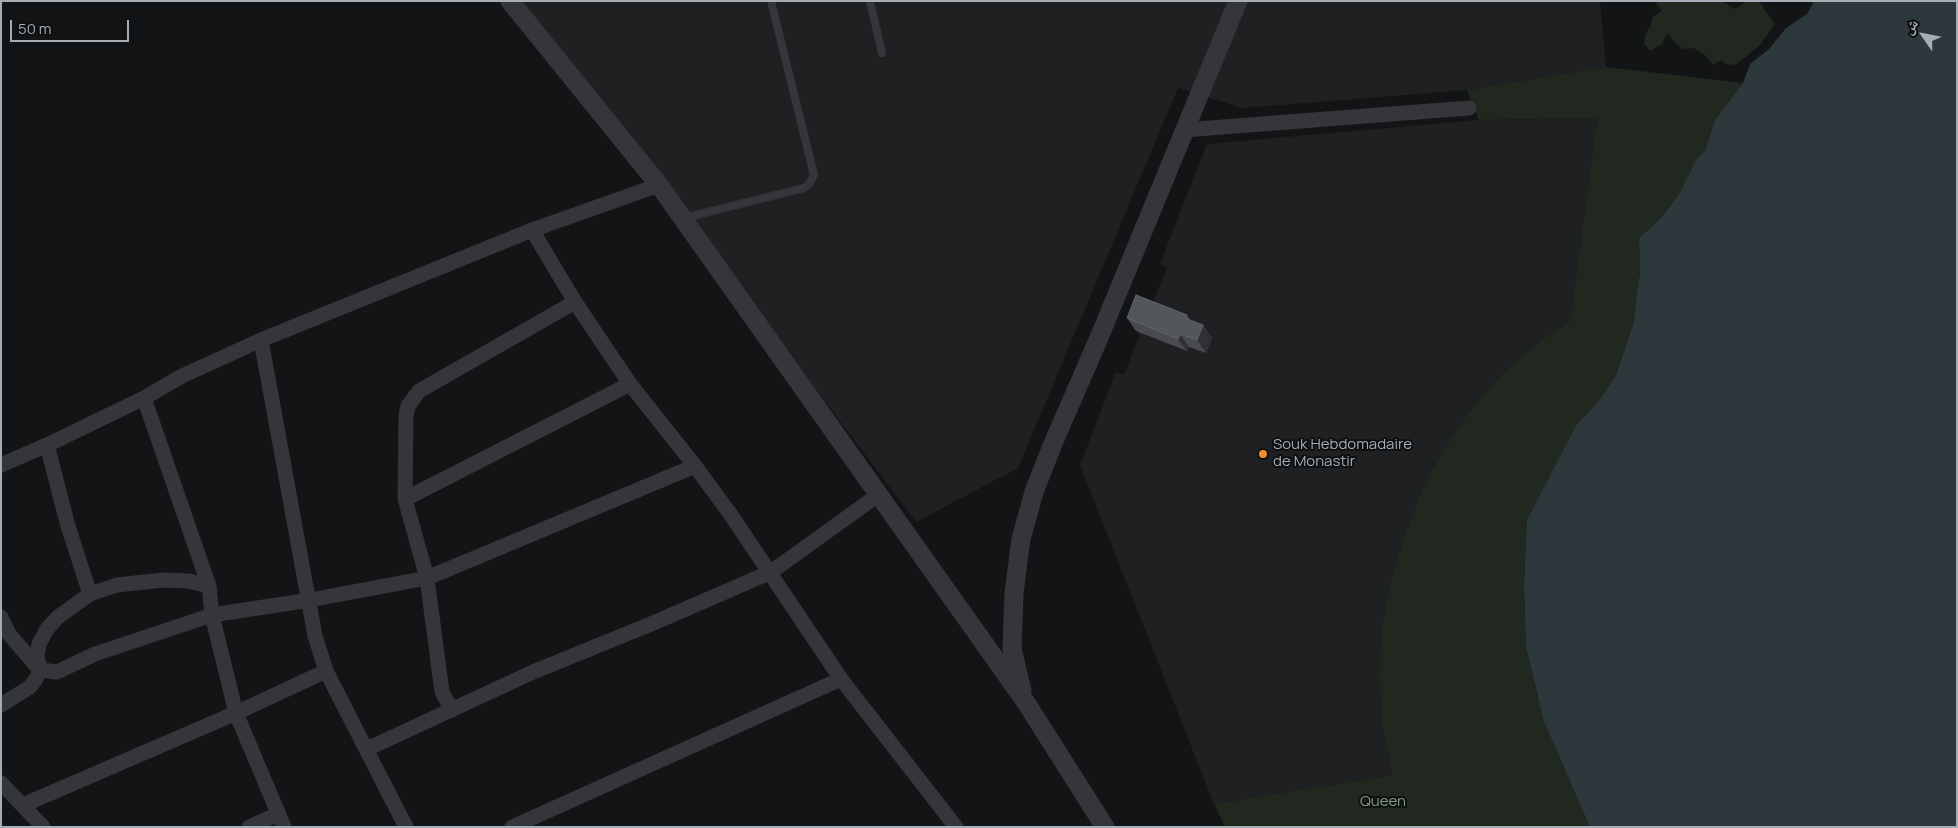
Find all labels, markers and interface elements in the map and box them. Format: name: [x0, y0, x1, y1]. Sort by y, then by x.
scale bar: [12, 10, 131, 42]
north arrow: [1898, 10, 1948, 60]
text: ش: [1898, 15, 1922, 38]
text: 50 m: [18, 18, 52, 39]
place label: Souk Hebdomadaire de Monastir: [1273, 436, 1412, 471]
marker: Souk Hebdomadaire de Monastir: [1257, 448, 1269, 460]
park label: Queen: [1360, 793, 1406, 811]

